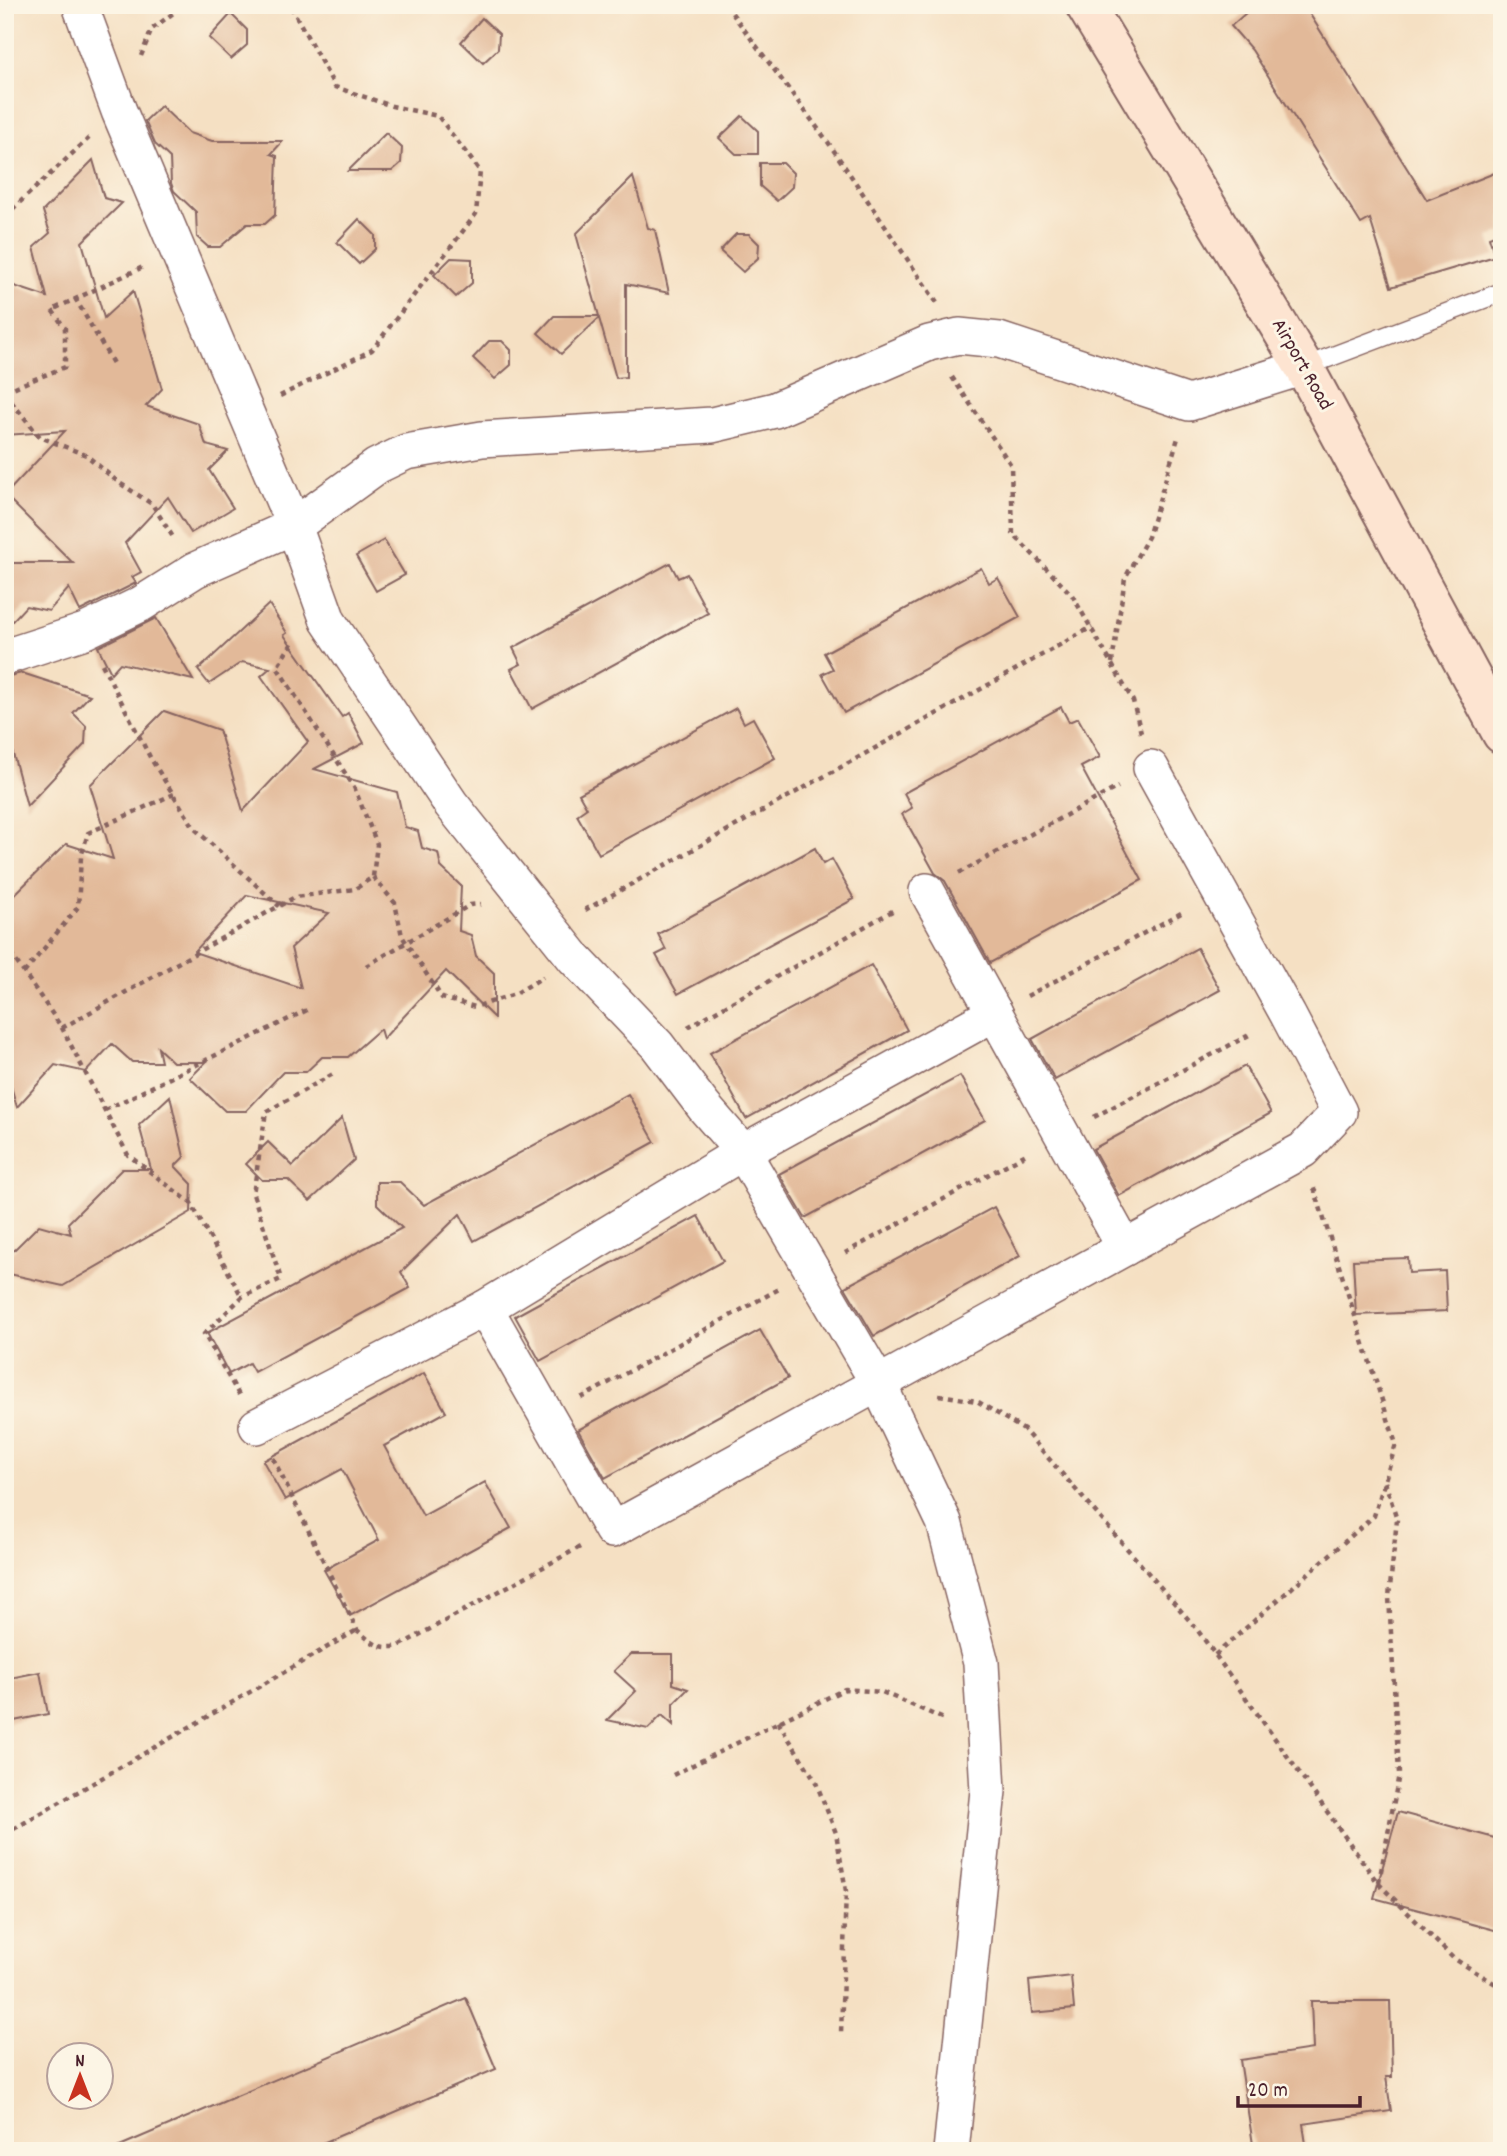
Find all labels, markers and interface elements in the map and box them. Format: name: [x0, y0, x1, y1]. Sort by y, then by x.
street label: Airport Road: [1263, 313, 1339, 417]
north arrow: [46, 2040, 116, 2110]
text: N: [75, 2049, 85, 2076]
scale bar: [1238, 2065, 1360, 2109]
text: 20 m: [1248, 2077, 1288, 2107]

